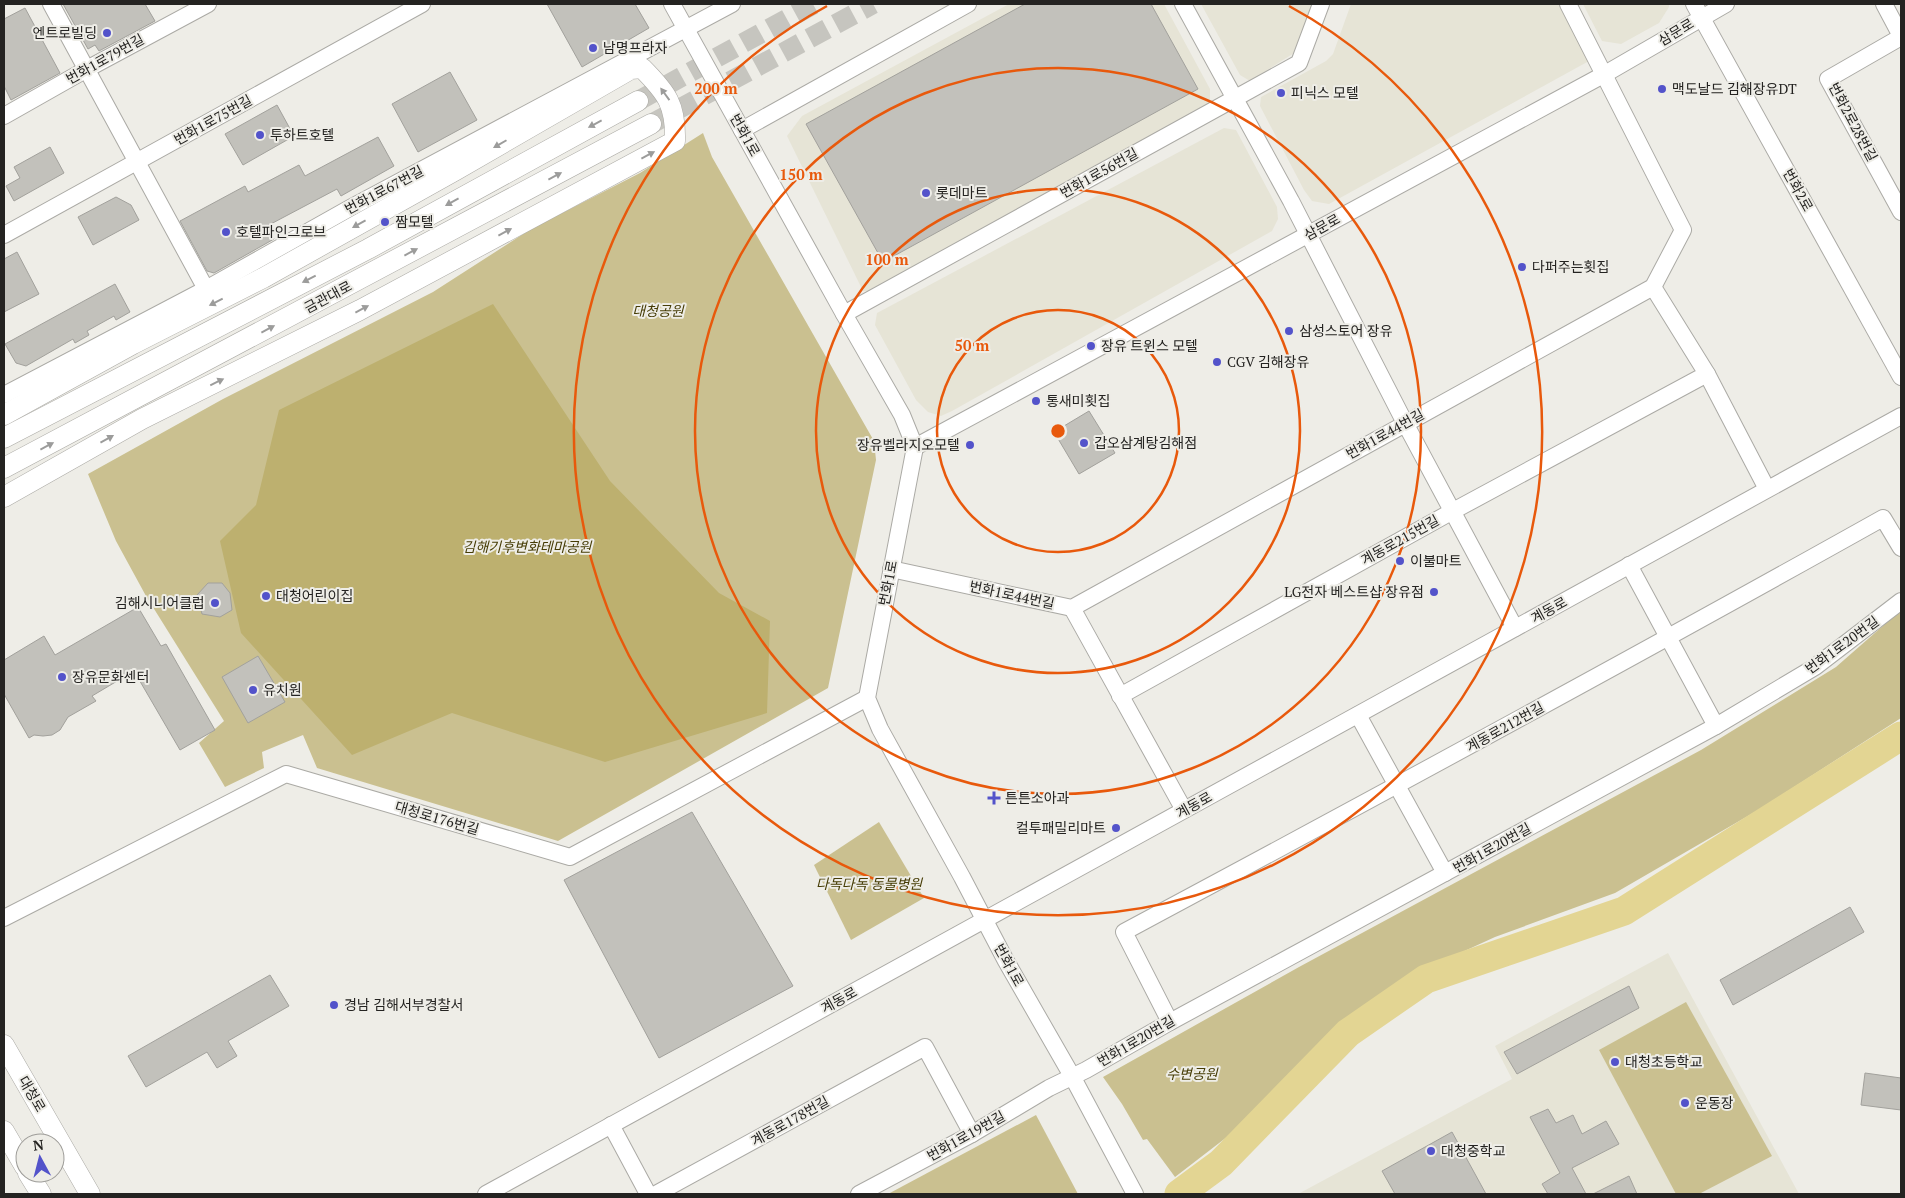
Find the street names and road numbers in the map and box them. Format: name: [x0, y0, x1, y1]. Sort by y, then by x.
street label: 삼문로: [1654, 13, 1697, 50]
street label: 번화1로79번길: [62, 29, 147, 88]
street label: 번화2로28번길: [1825, 79, 1882, 165]
street label: 번화1로75번길: [170, 90, 255, 149]
street label: 번화1로: [726, 110, 765, 160]
street label: 번화1로56번길: [1056, 143, 1141, 202]
street label: 번화1로67번길: [341, 161, 427, 218]
street label: 번화2로: [1779, 165, 1818, 215]
street label: 삼문로: [1300, 209, 1343, 244]
street label: 금관대로: [301, 276, 355, 317]
street label: 번화1로44번길: [1342, 404, 1427, 463]
street label: 계동로215번길: [1357, 510, 1442, 569]
street label: 번화1로: [874, 558, 901, 607]
street label: 번화1로44번길: [968, 576, 1057, 613]
street label: 계동로: [1527, 592, 1570, 627]
street label: 번화1로20번길: [1801, 611, 1882, 678]
street label: 계동로212번길: [1462, 697, 1547, 756]
street label: 계동로: [1172, 787, 1215, 822]
street label: 대청로176번길: [393, 796, 481, 839]
street label: 번화1로20번길: [1449, 818, 1534, 877]
street label: 번화1로: [990, 940, 1029, 990]
street label: 계동로: [817, 982, 860, 1017]
street label: 번화1로20번길: [1093, 1011, 1178, 1070]
street label: 대청로: [15, 1072, 50, 1115]
street label: 계동로178번길: [747, 1091, 832, 1150]
street label: 번화1로19번길: [923, 1106, 1008, 1165]

